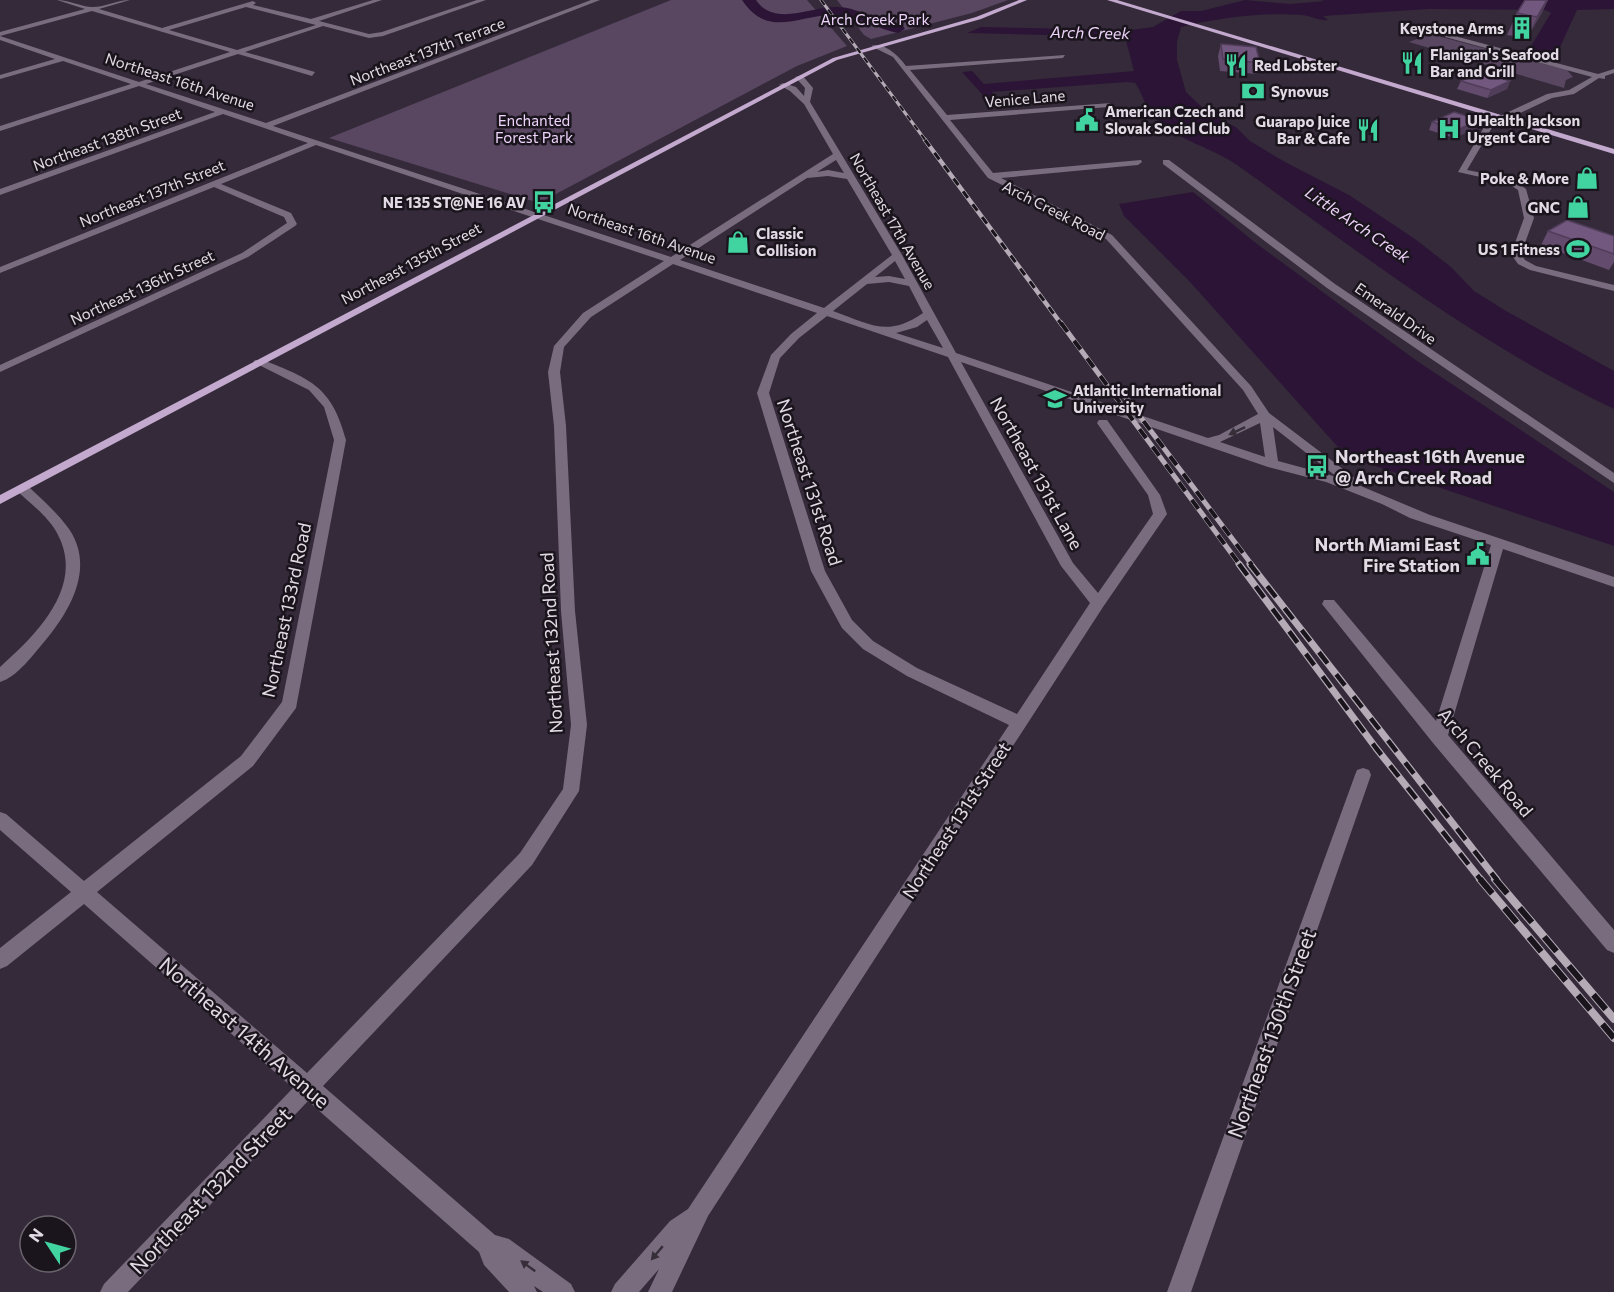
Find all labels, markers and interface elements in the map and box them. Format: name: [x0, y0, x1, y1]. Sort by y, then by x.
park label: Arch Creek Park: [820, 10, 930, 28]
street label: Northeast 137th Terrace: [347, 13, 507, 89]
building icon: Keystone Arms: [1509, 15, 1535, 41]
place label: Keystone Arms: [1400, 19, 1504, 37]
water label: Arch Creek: [1049, 22, 1130, 42]
place label: Flanigan's Seafood Bar and Grill: [1430, 45, 1559, 80]
street label: Northeast 16th Avenue: [103, 48, 257, 114]
restaurant icon: Flanigan's Seafood Bar and Grill: [1399, 50, 1425, 76]
restaurant icon: Red Lobster: [1223, 52, 1249, 78]
place label: Red Lobster: [1254, 56, 1337, 74]
bank icon: Synovus: [1240, 78, 1266, 104]
place label: Synovus: [1271, 82, 1329, 100]
street label: Venice Lane: [984, 86, 1066, 110]
place label: American Czech and Slovak Social Club: [1105, 102, 1244, 137]
street label: Northeast 138th Street: [30, 104, 184, 174]
public building icon: American Czech and Slovak Social Club: [1074, 107, 1100, 133]
park label: Enchanted Forest Park: [495, 111, 573, 146]
place label: UHealth Jackson Urgent Care: [1467, 111, 1580, 146]
place label: Guarapo Juice Bar & Cafe: [1255, 112, 1350, 147]
hospital icon: UHealth Jackson Urgent Care: [1436, 116, 1462, 142]
restaurant icon: Guarapo Juice Bar & Cafe: [1355, 117, 1381, 143]
street label: Northeast 17th Avenue: [847, 150, 939, 292]
street label: Northeast 137th Street: [77, 156, 227, 230]
shop icon: Poke & More: [1574, 165, 1600, 191]
place label: Poke & More: [1480, 169, 1569, 187]
street label: Arch Creek Road: [1000, 176, 1108, 244]
water label: Little Arch Creek: [1302, 182, 1414, 266]
bus stop icon: NE 135 ST@NE 16 AV: [531, 189, 557, 215]
place label: NE 135 ST@NE 16 AV: [383, 193, 526, 211]
shop icon: GNC: [1565, 194, 1591, 220]
place label: GNC: [1528, 198, 1560, 216]
street label: Northeast 16th Avenue: [565, 199, 719, 267]
street label: Northeast 135th Street: [338, 218, 484, 308]
place label: Classic Collision: [756, 224, 816, 259]
shop icon: Classic Collision: [725, 229, 751, 255]
sports icon: US 1 Fitness: [1565, 236, 1591, 262]
place label: US 1 Fitness: [1478, 240, 1560, 258]
street label: Northeast 136th Street: [67, 246, 217, 328]
street label: Emerald Drive: [1352, 278, 1440, 348]
place label: Atlantic International University: [1073, 381, 1221, 416]
school or university icon: Atlantic International University: [1042, 386, 1068, 412]
street label: Northeast 131st Lane: [986, 393, 1088, 553]
street label: Northeast 131st Road: [773, 396, 847, 568]
one-way arrow: [1228, 427, 1245, 436]
place label: Northeast 16th Avenue @ Arch Creek Road: [1335, 445, 1525, 488]
bus stop icon: Northeast 16th Avenue @ Arch Creek Road: [1304, 453, 1330, 479]
street label: Northeast 133rd Road: [257, 521, 315, 699]
place label: North Miami East Fire Station: [1315, 533, 1460, 576]
public building icon: North Miami East Fire Station: [1465, 541, 1491, 567]
street label: Northeast 132nd Road: [535, 552, 567, 734]
street label: Arch Creek Road: [1434, 703, 1538, 821]
street label: Northeast 131st Street: [897, 737, 1015, 903]
street label: Northeast 130th Street: [1222, 925, 1320, 1141]
street label: Northeast 14th Avenue: [155, 951, 335, 1113]
street label: Northeast 132nd Street: [124, 1102, 296, 1278]
north arrow: [18, 1214, 78, 1274]
text: N: [24, 1224, 47, 1245]
one-way arrow: [651, 1245, 664, 1260]
one-way arrow: [520, 1260, 536, 1272]

